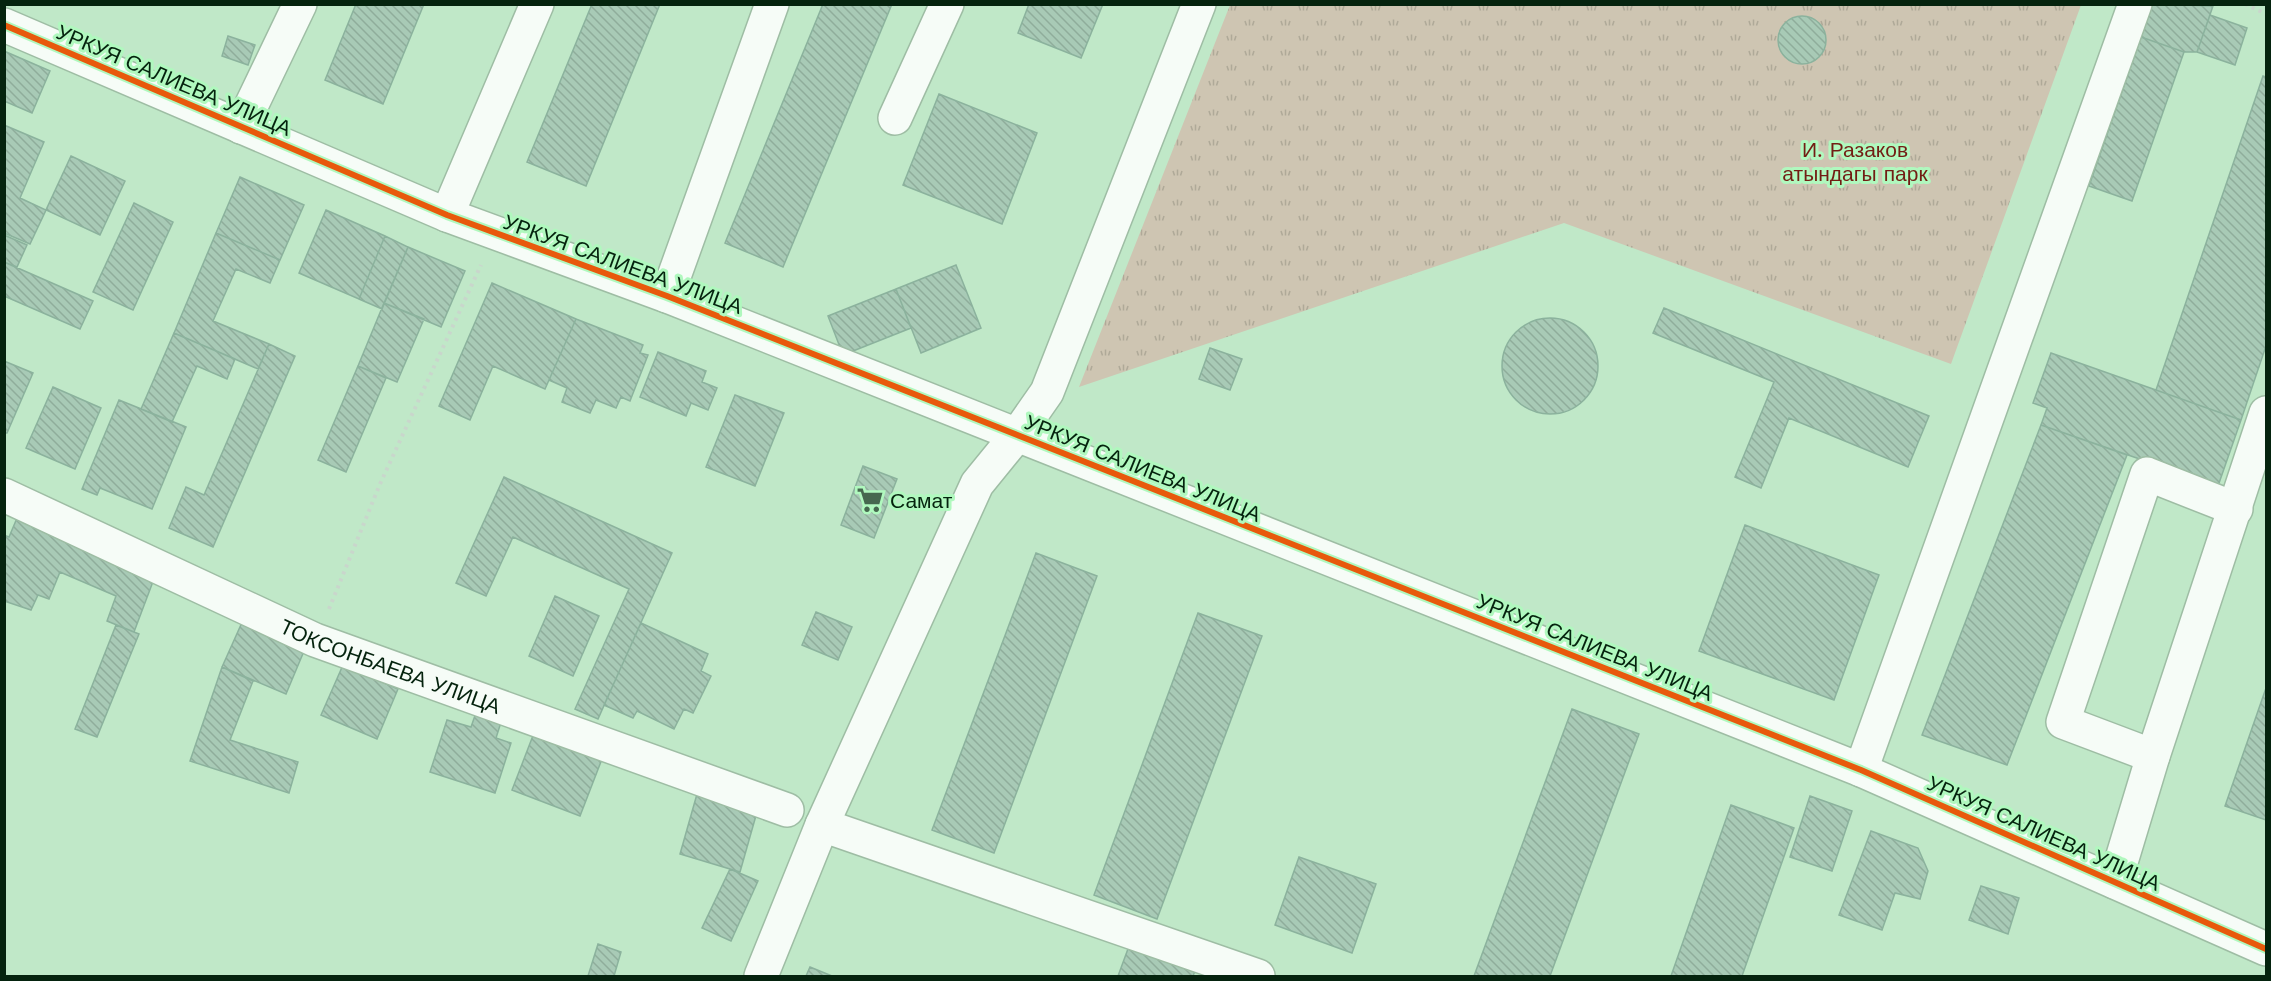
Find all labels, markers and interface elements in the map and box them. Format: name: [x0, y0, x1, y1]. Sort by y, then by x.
street label: УРКУЯ САЛИЕВА УЛИЦА: [53, 19, 295, 141]
park label: И. Разаков атындагы парк: [1782, 137, 1928, 186]
street label: УРКУЯ САЛИЕВА УЛИЦА: [500, 209, 746, 319]
street label: УРКУЯ САЛИЕВА УЛИЦА: [1021, 409, 1265, 527]
supermarket icon: Самат: [855, 485, 885, 515]
place label: Самат: [890, 488, 953, 513]
street label: УРКУЯ САЛИЕВА УЛИЦА: [1473, 588, 1717, 706]
street label: ТОКСОНБАЕВА УЛИЦА: [276, 613, 504, 718]
street label: УРКУЯ САЛИЕВА УЛИЦА: [1924, 770, 2164, 896]

